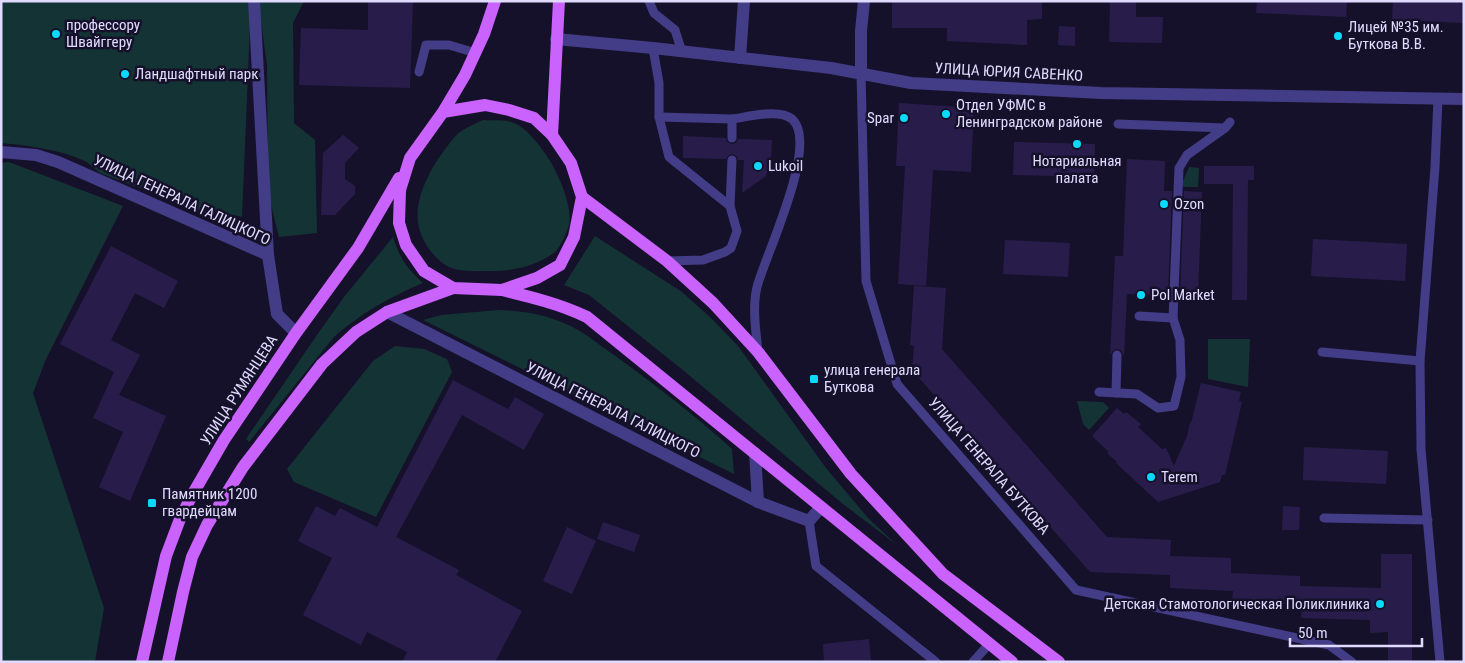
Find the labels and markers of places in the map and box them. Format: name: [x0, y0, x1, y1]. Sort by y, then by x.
place label: профессору Швайггеру: [66, 16, 140, 51]
place label: Лицей №35 им. Буткова В.В.: [1348, 18, 1444, 53]
marker: профессору Швайггеру: [50, 28, 62, 40]
marker: Лицей №35 им. Буткова В.В.: [1332, 30, 1344, 42]
place label: Ландшафтный парк: [135, 65, 258, 83]
marker: Ландшафтный парк: [119, 68, 131, 80]
place label: Отдел УФМС в Ленинградском районе: [956, 96, 1102, 131]
marker: Отдел УФМС в Ленинградском районе: [940, 108, 952, 120]
place label: Spar: [867, 109, 894, 127]
marker: Spar: [898, 112, 910, 124]
marker: Нотариальная палата: [1071, 138, 1083, 150]
place label: Нотариальная палата: [1032, 152, 1122, 187]
place label: Lukoil: [768, 157, 803, 175]
marker: Lukoil: [752, 160, 764, 172]
place label: Ozon: [1174, 195, 1204, 213]
marker: Ozon: [1158, 198, 1170, 210]
place label: Pol Market: [1151, 286, 1215, 304]
marker: Pol Market: [1135, 289, 1147, 301]
place label: улица генерала Буткова: [824, 361, 920, 396]
marker: улица генерала Буткова: [808, 373, 820, 385]
place label: Terem: [1161, 468, 1198, 486]
marker: Terem: [1145, 471, 1157, 483]
place label: Памятник 1200 гвардейцам: [162, 485, 257, 520]
marker: Памятник 1200 гвардейцам: [146, 497, 158, 509]
place label: Детская Стамотологическая Поликлиника: [1104, 595, 1370, 613]
marker: Детская Стамотологическая Поликлиника: [1374, 598, 1386, 610]

